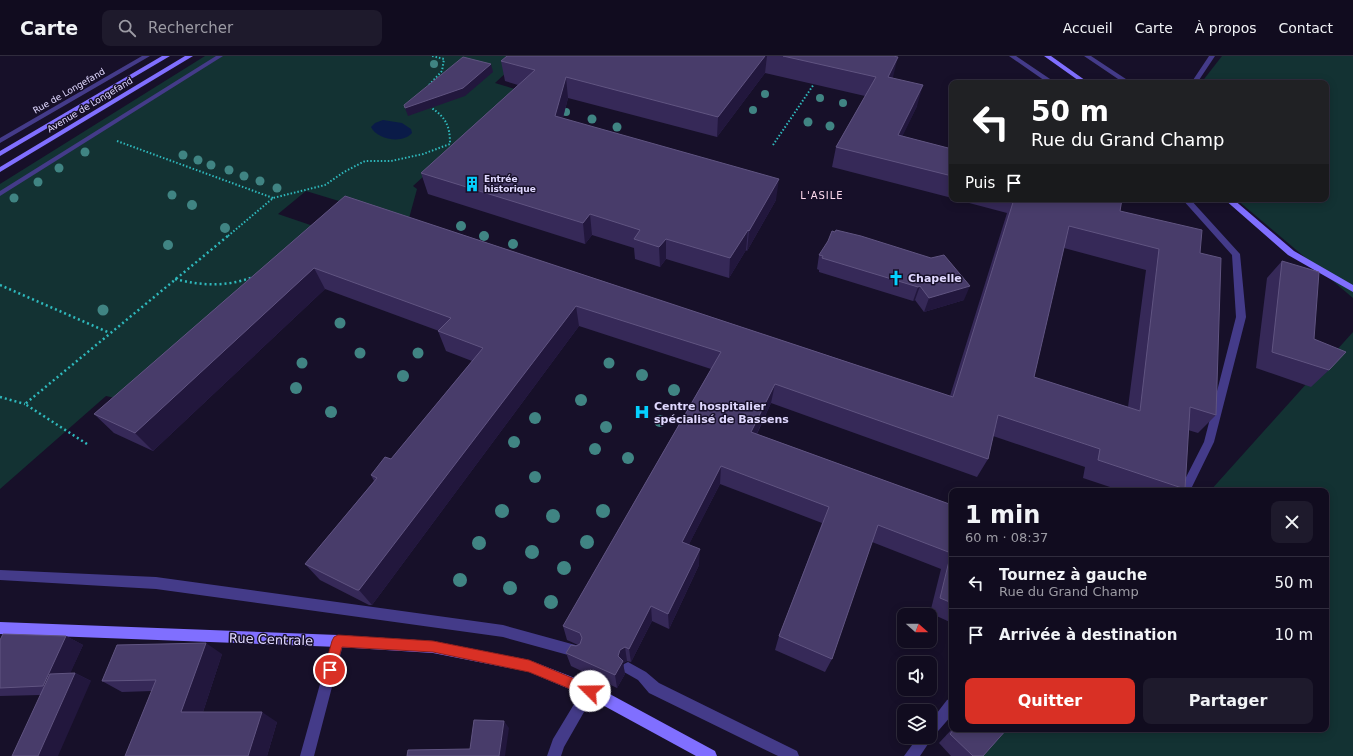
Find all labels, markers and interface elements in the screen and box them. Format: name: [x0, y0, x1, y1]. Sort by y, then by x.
search box: [102, 10, 382, 46]
text: Carte: [20, 17, 78, 39]
icon: search: [116, 17, 138, 39]
text: Rechercher: [148, 19, 233, 37]
text: Accueil: [1063, 20, 1113, 36]
text: Carte: [1135, 20, 1173, 36]
text: À propos: [1195, 20, 1257, 36]
text: Contact: [1279, 20, 1333, 36]
street label: Rue de Longefand: [31, 66, 107, 116]
street label: Avenue de Longefand: [45, 76, 135, 134]
text: 50 m: [1031, 95, 1109, 128]
icon: left: [965, 96, 1017, 148]
text: Rue du Grand Champ: [1031, 129, 1224, 150]
icon: arrive: [1003, 172, 1025, 194]
place label: Entrée historique: [484, 174, 536, 194]
text: Puis: [965, 174, 995, 192]
building icon: Entrée historique: [463, 175, 481, 193]
district label: L'ASILE: [800, 190, 844, 201]
church icon: Chapelle: [887, 269, 905, 287]
place label: Chapelle: [908, 272, 962, 285]
place label: Centre hospitalier spécialisé de Bassens: [654, 400, 789, 426]
hospital icon: Centre hospitalier spécialisé de Bassens: [633, 403, 651, 421]
text: 1 min: [965, 501, 1040, 529]
button: close: [1271, 501, 1313, 543]
text: 60 m · 08:37: [965, 530, 1048, 545]
text: Tournez à gauche: [999, 566, 1147, 584]
icon: left: [965, 572, 987, 594]
text: 50 m: [1275, 574, 1313, 592]
text: Rue du Grand Champ: [999, 584, 1139, 599]
north arrow: [897, 608, 937, 648]
map controls: [897, 608, 937, 744]
icon: arrive: [965, 624, 987, 646]
text: Arrivée à destination: [999, 626, 1177, 644]
text: 10 m: [1275, 626, 1313, 644]
street label: Rue Centrale: [229, 631, 313, 648]
pin: [313, 653, 347, 687]
button: sound: [897, 656, 937, 696]
icon: arrive: [319, 659, 341, 681]
position arrow: [569, 670, 611, 712]
button: Quitter: [965, 678, 1135, 724]
button: Partager: [1143, 678, 1313, 724]
button: layers: [897, 704, 937, 744]

